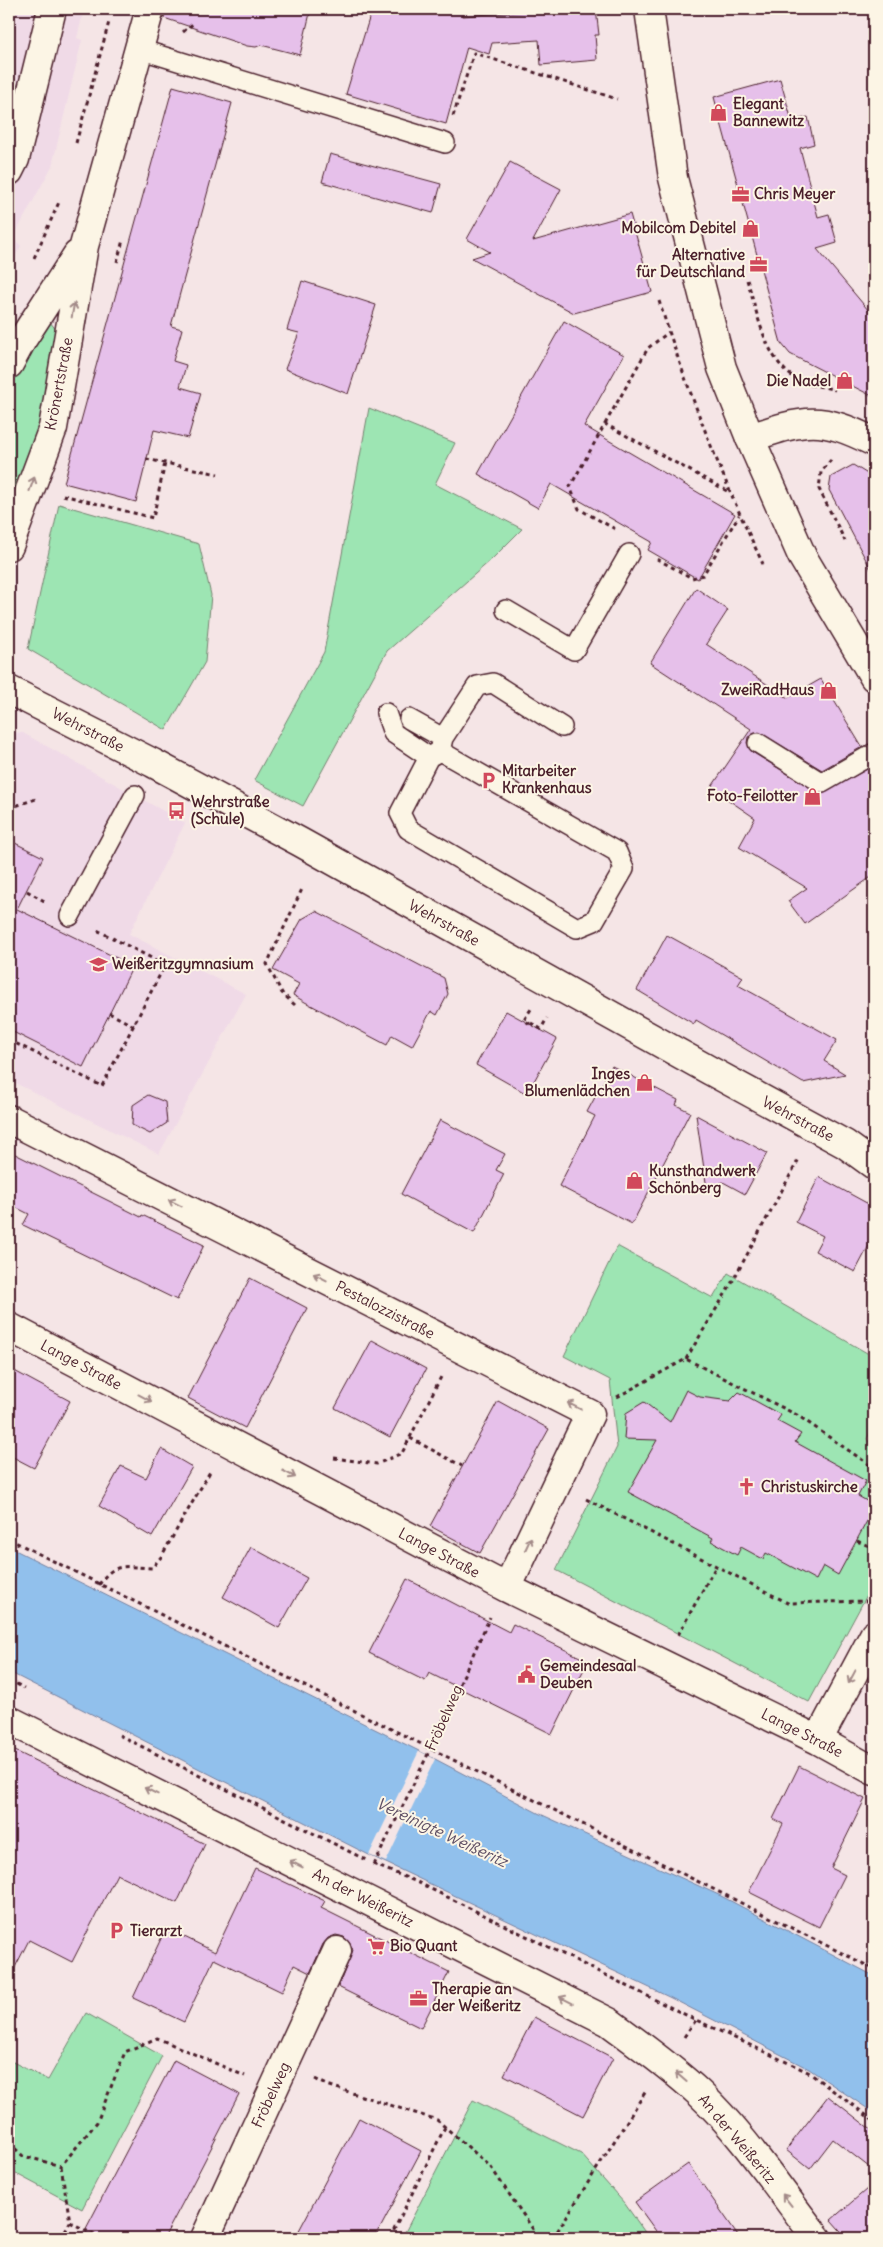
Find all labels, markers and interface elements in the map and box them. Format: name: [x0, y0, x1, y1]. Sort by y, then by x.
place label: Elegant Bannewitz: [733, 94, 804, 130]
shop icon: Elegant Bannewitz: [709, 103, 729, 123]
office icon: Chris Meyer: [730, 184, 750, 204]
place label: Chris Meyer: [754, 184, 836, 204]
place label: Mobilcom Debitel: [621, 218, 736, 237]
shop icon: Mobilcom Debitel: [740, 218, 760, 238]
place label: Alternative für Deutschland: [637, 245, 745, 281]
office icon: Alternative für Deutschland: [749, 254, 769, 274]
one-way arrow: [68, 302, 78, 318]
street label: Krönertstraße: [40, 336, 77, 432]
place label: Die Nadel: [766, 371, 831, 390]
shop icon: Die Nadel: [835, 371, 855, 391]
one-way arrow: [28, 477, 37, 493]
place label: ZweiRadHaus: [721, 680, 814, 699]
shop icon: ZweiRadHaus: [818, 680, 838, 700]
street label: Wehrstraße: [49, 703, 128, 756]
place label: Mitarbeiter Krankenhaus: [502, 761, 592, 797]
parking icon: Mitarbeiter Krankenhaus: [478, 770, 498, 790]
place label: Foto-Feilotter: [707, 786, 799, 805]
shop icon: Foto-Feilotter: [802, 786, 822, 806]
place label: Wehrstraße (Schule): [191, 792, 270, 829]
bus stop icon: Wehrstraße (Schule): [167, 801, 187, 821]
street label: Wehrstraße: [405, 895, 483, 950]
school or university icon: Weißeritzgymnasium: [88, 954, 108, 974]
place label: Weißeritzgymnasium: [112, 954, 254, 974]
place label: Inges Blumenlädchen: [524, 1064, 630, 1100]
shop icon: Inges Blumenlädchen: [634, 1073, 654, 1093]
street label: Wehrstraße: [759, 1092, 837, 1145]
place label: Kunsthandwerk Schönberg: [649, 1161, 756, 1198]
shop icon: Kunsthandwerk Schönberg: [625, 1170, 645, 1190]
one-way arrow: [168, 1198, 183, 1207]
one-way arrow: [312, 1272, 327, 1282]
street label: Pestalozzistraße: [332, 1276, 438, 1343]
street label: Lange Straße: [37, 1335, 125, 1394]
one-way arrow: [137, 1394, 152, 1403]
one-way arrow: [566, 1401, 581, 1411]
one-way arrow: [281, 1470, 296, 1479]
church icon: Christuskirche: [737, 1477, 757, 1497]
place label: Christuskirche: [761, 1477, 858, 1496]
street label: Lange Straße: [395, 1523, 483, 1582]
one-way arrow: [523, 1537, 533, 1552]
place label: Gemeindesaal Deuben: [540, 1656, 636, 1692]
public building icon: Gemeindesaal Deuben: [516, 1665, 536, 1685]
one-way arrow: [847, 1669, 857, 1684]
street label: Fröbelweg: [421, 1682, 467, 1754]
street label: Lange Straße: [758, 1704, 846, 1761]
one-way arrow: [143, 1785, 158, 1795]
water label: Vereinigte Weißeritz: [373, 1793, 512, 1872]
one-way arrow: [288, 1859, 303, 1869]
street label: An der Weißeritz: [310, 1864, 417, 1931]
parking icon: Tierarzt: [106, 1921, 126, 1941]
place label: Tierarzt: [130, 1921, 183, 1940]
supermarket icon: Bio Quant: [366, 1936, 386, 1956]
place label: Bio Quant: [390, 1936, 458, 1955]
place label: Therapie an der Weißeritz: [432, 1979, 521, 2015]
office icon: Therapie an der Weißeritz: [408, 1988, 428, 2008]
one-way arrow: [559, 1995, 574, 2004]
street label: Fröbelweg: [247, 2059, 294, 2131]
one-way arrow: [675, 2072, 688, 2083]
street label: An der Weißeritz: [694, 2090, 780, 2187]
one-way arrow: [782, 2193, 792, 2207]

